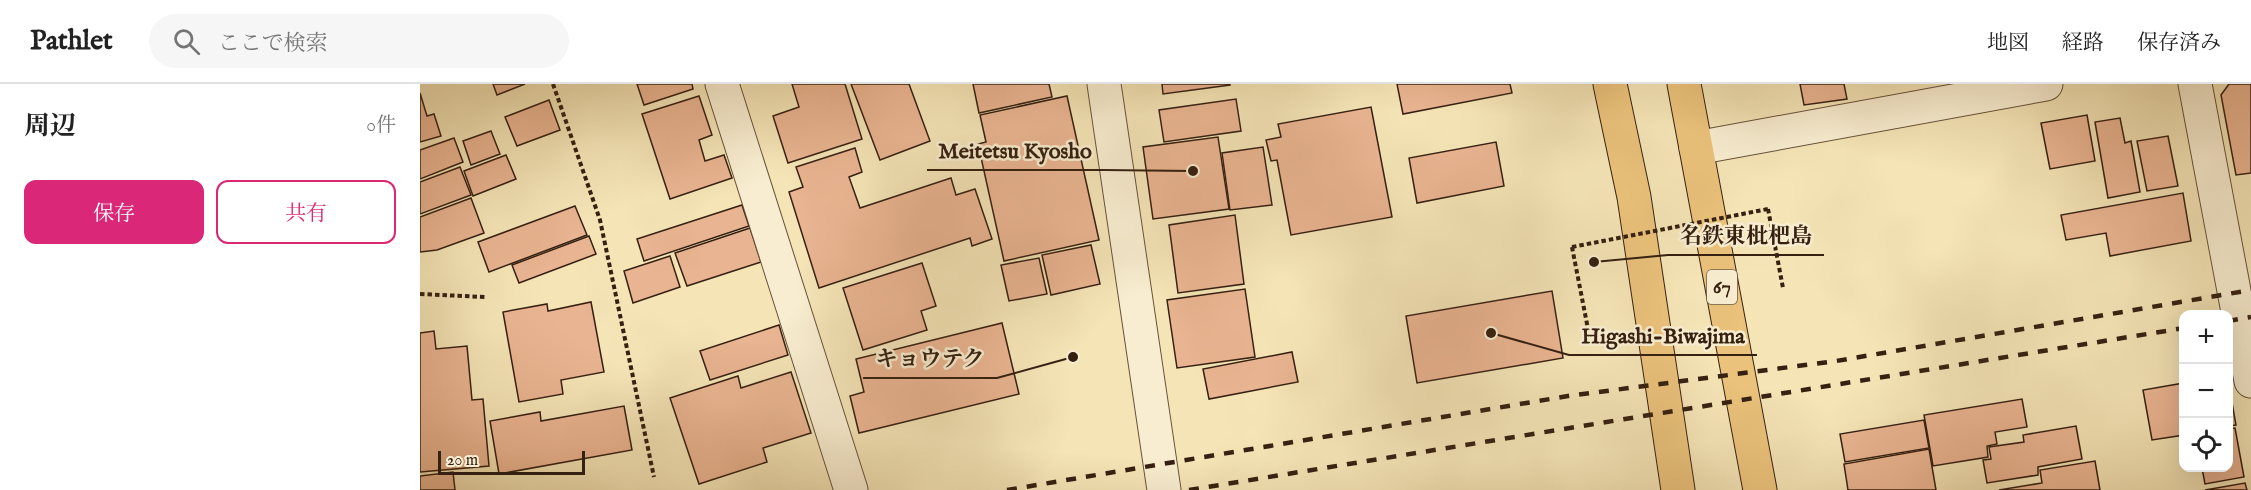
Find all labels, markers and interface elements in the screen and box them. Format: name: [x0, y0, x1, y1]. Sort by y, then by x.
search box: [149, 14, 569, 68]
text: Pathlet: [30, 24, 113, 59]
icon: search: [170, 25, 203, 58]
text: ここで検索: [218, 30, 328, 58]
text: 地図: [1987, 30, 2029, 57]
text: 経路: [2062, 30, 2104, 57]
text: 保存済み: [2137, 30, 2221, 57]
text: 周辺: [24, 110, 76, 143]
text: 0件: [366, 113, 396, 138]
callout: Meitetsu Kyosho: [927, 130, 1104, 170]
text: Meitetsu Kyosho: [938, 138, 1092, 166]
button: 保存: [24, 180, 204, 244]
button: 共有: [216, 180, 396, 244]
callout: 名鉄東枇杷島: [1668, 215, 1824, 255]
text: 名鉄東枇杷島: [1680, 223, 1812, 251]
road number: 67: [1707, 270, 1737, 304]
map controls: [2179, 310, 2233, 472]
button: +: [2179, 310, 2233, 364]
callout: Higashi-Biwajima: [1569, 315, 1757, 355]
text: Higashi-Biwajima: [1581, 323, 1745, 351]
callout: キョウテク: [863, 338, 997, 378]
text: キョウテク: [875, 346, 985, 374]
button: −: [2179, 364, 2233, 418]
button: locate: [2179, 418, 2233, 472]
scale bar: [438, 448, 585, 476]
text: 20 m: [447, 451, 478, 471]

